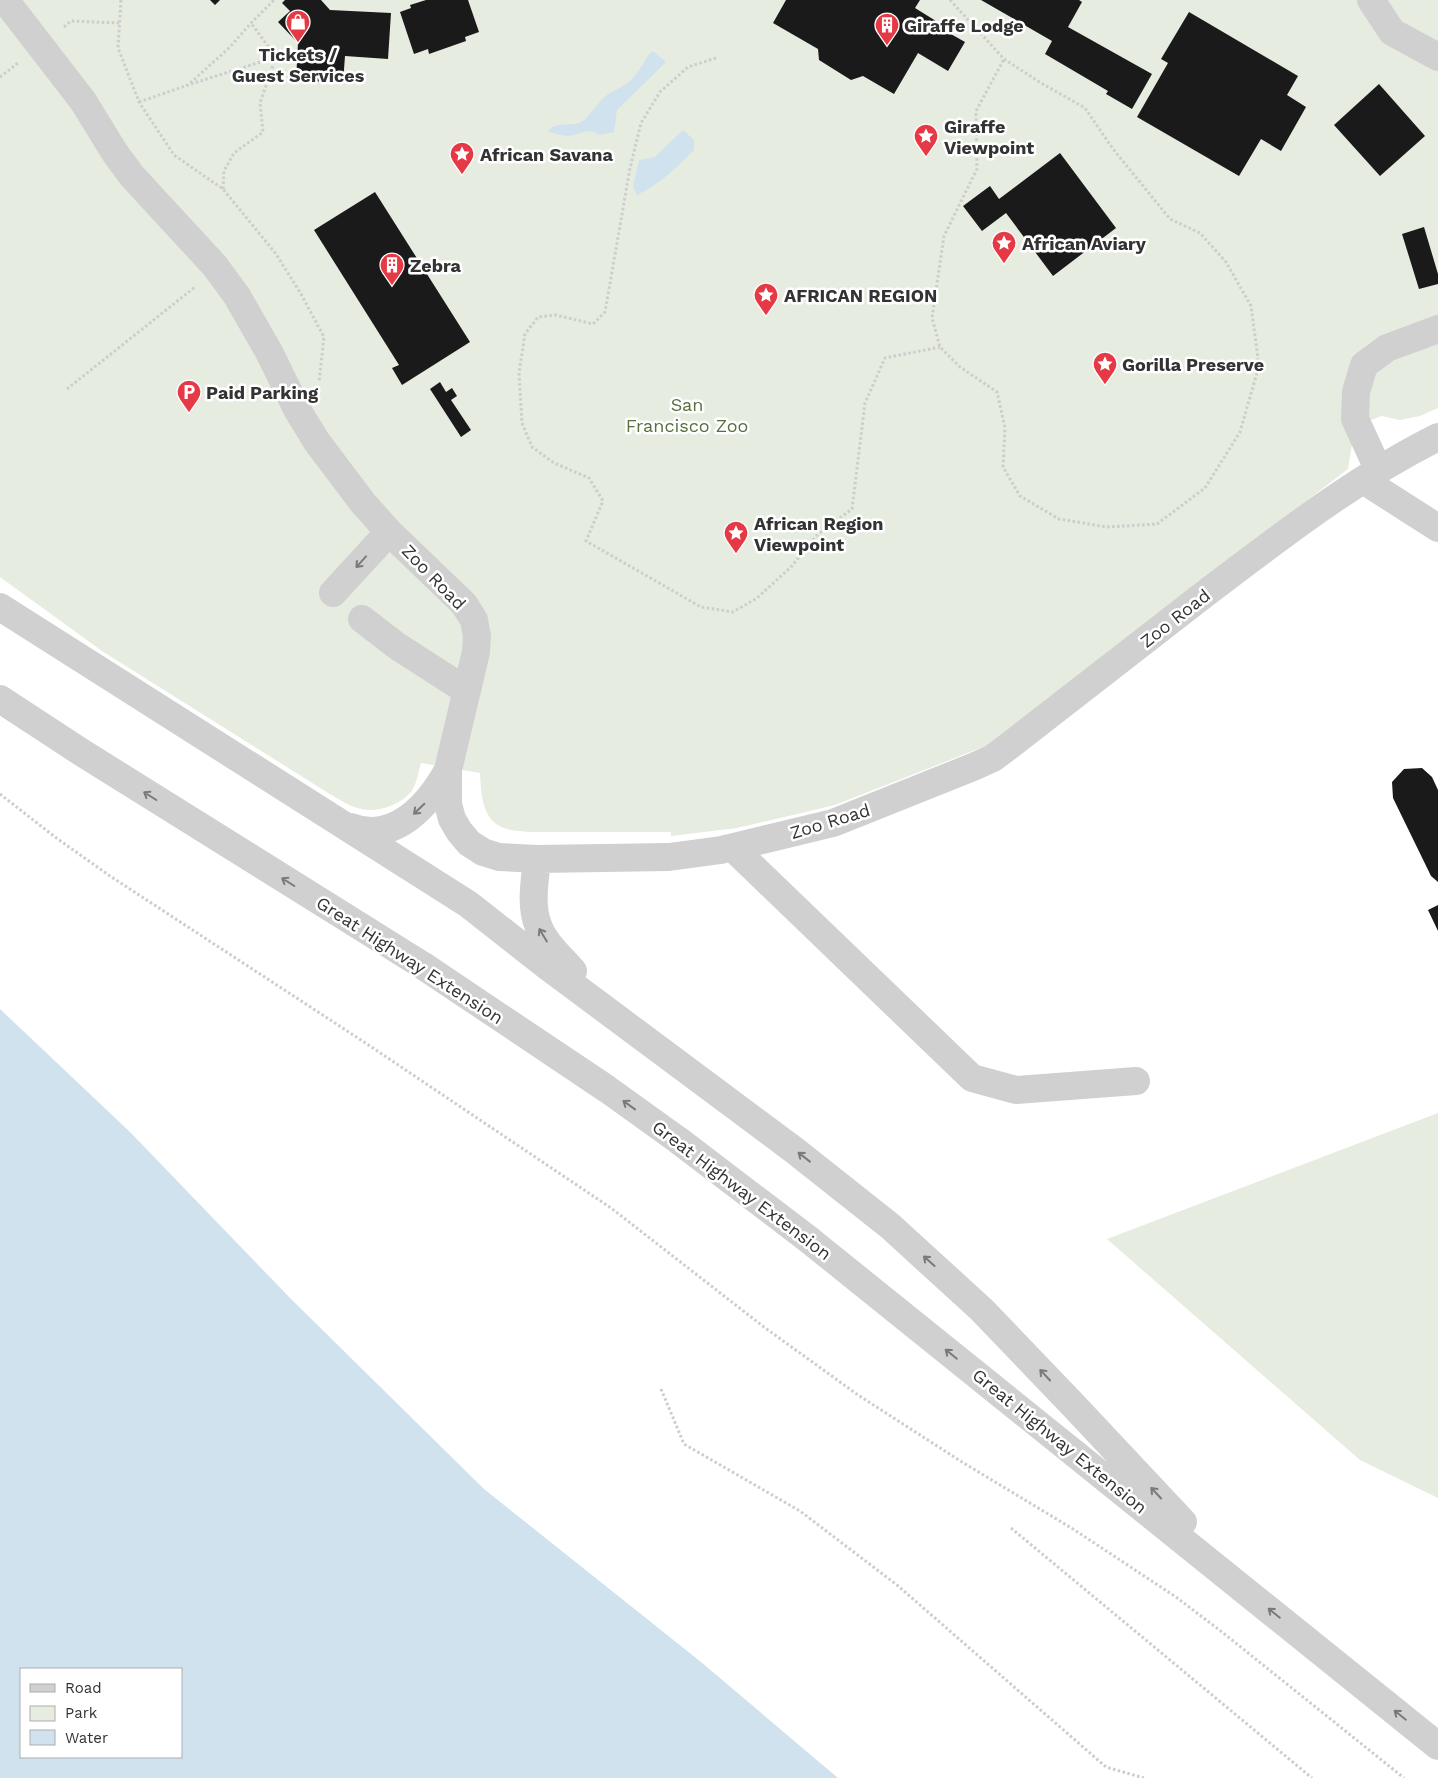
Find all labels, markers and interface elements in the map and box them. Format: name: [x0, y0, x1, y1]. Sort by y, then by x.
shop icon: Tickets / Guest Services: [285, 9, 311, 43]
building icon: Giraffe Lodge: [874, 12, 900, 46]
place label: Giraffe Lodge: [904, 15, 1024, 36]
place label: Tickets / Guest Services: [232, 44, 365, 86]
place label: Giraffe Viewpoint: [944, 116, 1034, 158]
place icon: Giraffe Viewpoint: [913, 123, 939, 157]
place icon: African Savana: [449, 141, 475, 175]
place label: African Savana: [480, 144, 613, 165]
place icon: African Aviary: [991, 230, 1017, 264]
place label: African Aviary: [1022, 233, 1147, 254]
building icon: Zebra: [379, 252, 405, 286]
place label: Zebra: [410, 255, 462, 276]
place icon: AFRICAN REGION: [753, 282, 779, 316]
place label: AFRICAN REGION: [784, 285, 937, 306]
place icon: Gorilla Preserve: [1092, 351, 1118, 385]
place label: Gorilla Preserve: [1122, 354, 1264, 375]
parking icon: Paid Parking: [176, 379, 202, 413]
place label: Paid Parking: [206, 382, 319, 403]
park label: San Francisco Zoo: [626, 394, 748, 436]
place label: African Region Viewpoint: [754, 513, 883, 555]
place icon: African Region Viewpoint: [723, 520, 749, 554]
street label: Zoo Road: [398, 540, 470, 614]
one-way arrow: [356, 556, 367, 569]
street label: Zoo Road: [1136, 584, 1214, 652]
one-way arrow: [144, 790, 158, 800]
street label: Zoo Road: [787, 799, 873, 843]
one-way arrow: [413, 803, 425, 815]
one-way arrow: [282, 876, 296, 886]
street label: Great Highway Extension: [313, 892, 507, 1028]
one-way arrow: [538, 928, 548, 942]
one-way arrow: [622, 1100, 636, 1110]
street label: Great Highway Extension: [648, 1116, 836, 1264]
one-way arrow: [798, 1152, 811, 1163]
one-way arrow: [922, 1255, 935, 1267]
one-way arrow: [945, 1349, 958, 1360]
street label: Great Highway Extension: [969, 1364, 1151, 1518]
one-way arrow: [1039, 1368, 1051, 1381]
one-way arrow: [1150, 1487, 1162, 1500]
one-way arrow: [1267, 1608, 1280, 1619]
legend: [20, 1668, 182, 1758]
text: Road: [65, 1679, 102, 1697]
text: Park: [65, 1704, 98, 1722]
one-way arrow: [1394, 1710, 1407, 1721]
text: Water: [65, 1729, 108, 1747]

